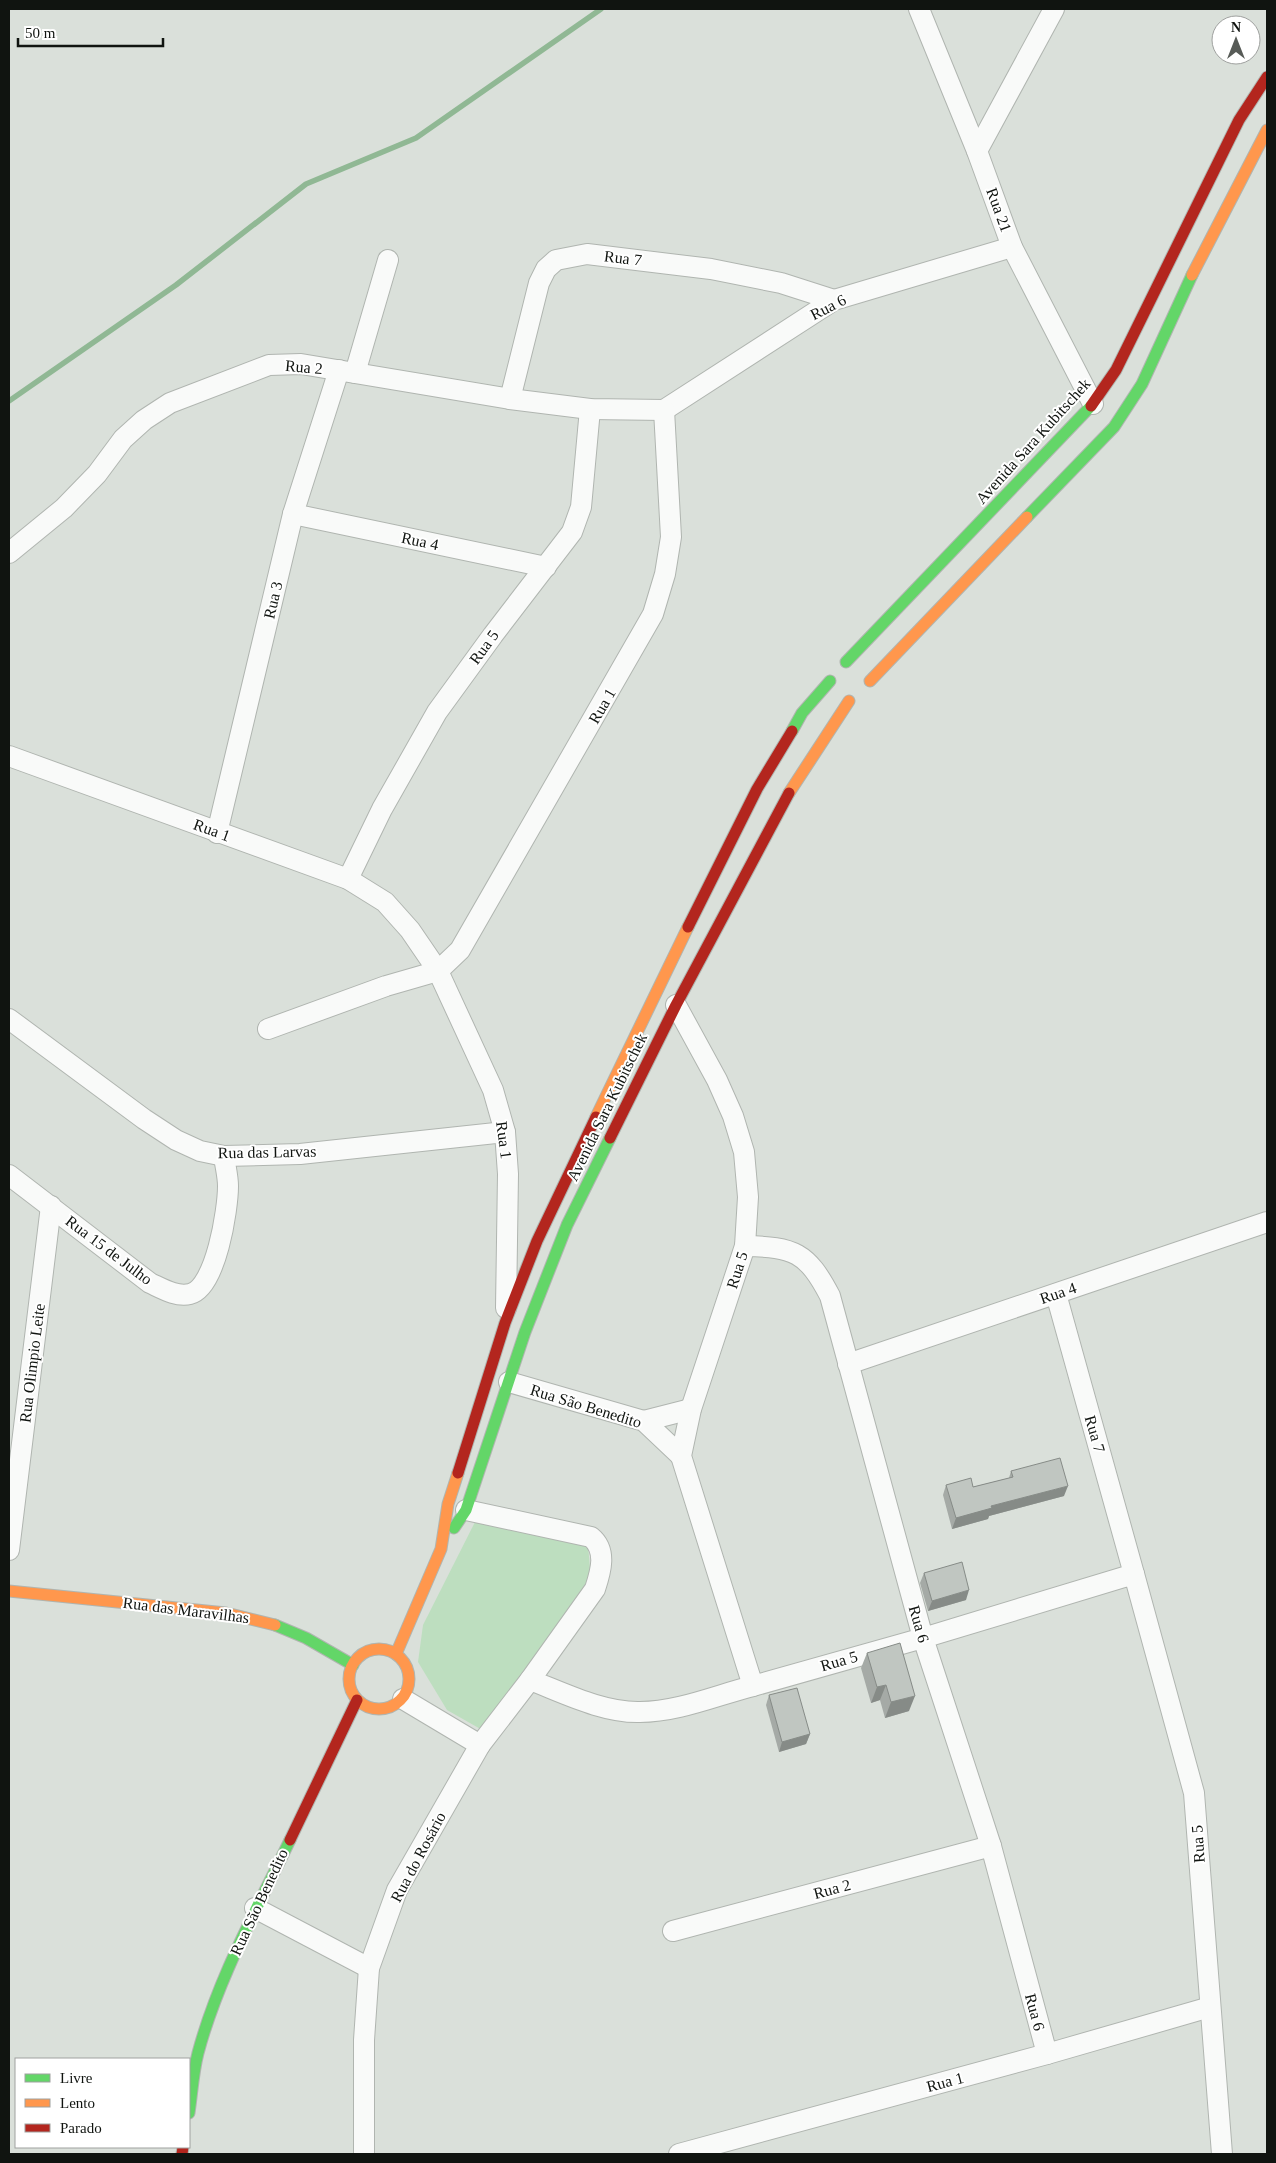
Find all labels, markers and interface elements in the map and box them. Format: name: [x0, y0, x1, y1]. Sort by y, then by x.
scale bar: [18, 15, 162, 47]
north arrow: [1211, 15, 1261, 65]
text: N: [1231, 20, 1241, 35]
text: 50 m: [25, 25, 56, 41]
street label: Rua 21: [983, 186, 1015, 234]
street label: Rua 7: [603, 247, 643, 269]
street label: Rua 6: [807, 291, 849, 323]
street label: Rua 2: [284, 357, 324, 377]
street label: Avenida Sara Kubitschek: [972, 375, 1094, 507]
street label: Rua 4: [400, 529, 440, 553]
street label: Rua 3: [260, 580, 286, 620]
street label: Rua 5: [466, 627, 502, 667]
street label: Rua 1: [585, 685, 619, 727]
street label: Rua 1: [191, 816, 233, 844]
street label: Avenida Sara Kubitschek: [564, 1030, 650, 1184]
street label: Rua 1: [493, 1120, 515, 1160]
street label: Rua das Larvas: [218, 1143, 316, 1161]
street label: Rua 15 de Julho: [63, 1212, 155, 1288]
street label: Rua 5: [723, 1249, 751, 1291]
street label: Rua 4: [1037, 1279, 1079, 1307]
street label: Rua Olimpio Leite: [16, 1302, 49, 1424]
street label: Rua São Benedito: [528, 1381, 644, 1431]
street label: Rua 7: [1082, 1413, 1108, 1455]
street label: Rua das Maravilhas: [122, 1594, 250, 1626]
street label: Rua 6: [906, 1603, 932, 1645]
street label: Rua 5: [818, 1648, 860, 1674]
street label: Rua do Rosário: [387, 1809, 449, 1905]
street label: Rua 5: [1188, 1825, 1208, 1863]
street label: Rua São Benedito: [227, 1846, 291, 1958]
street label: Rua 2: [812, 1876, 852, 1902]
street label: Rua 6: [1022, 1992, 1048, 2032]
legend: [15, 2058, 190, 2148]
street label: Rua 1: [925, 2069, 965, 2095]
text: Livre: [60, 2070, 93, 2086]
text: Lento: [60, 2095, 95, 2111]
text: Parado: [60, 2120, 102, 2136]

